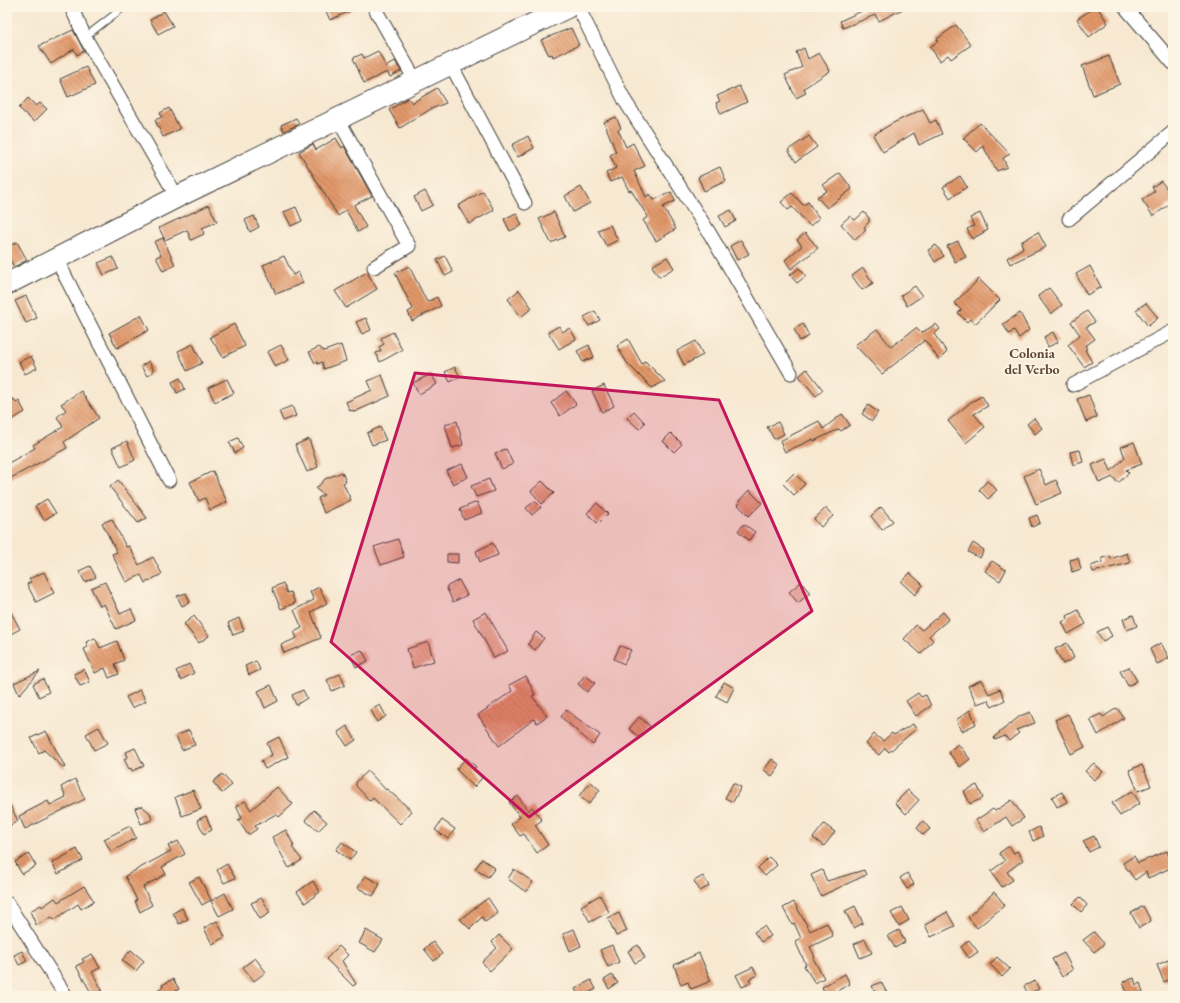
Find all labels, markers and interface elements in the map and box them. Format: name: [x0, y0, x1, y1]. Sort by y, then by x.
district label: Colonia del Verbo: [1004, 344, 1060, 378]

